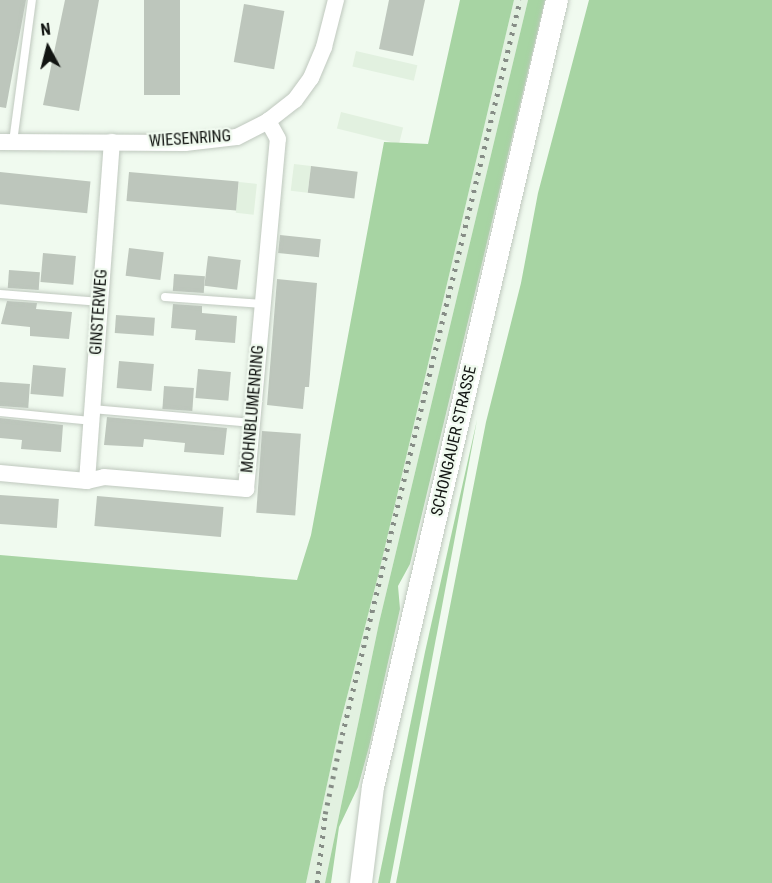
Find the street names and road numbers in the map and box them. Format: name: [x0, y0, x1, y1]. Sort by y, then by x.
street label: WIESENRING: [148, 127, 232, 151]
street label: GINSTERWEG: [86, 268, 112, 356]
street label: MOHNBLUMENRING: [238, 344, 268, 474]
street label: SCHONGAUER STRASSE: [427, 364, 481, 518]

